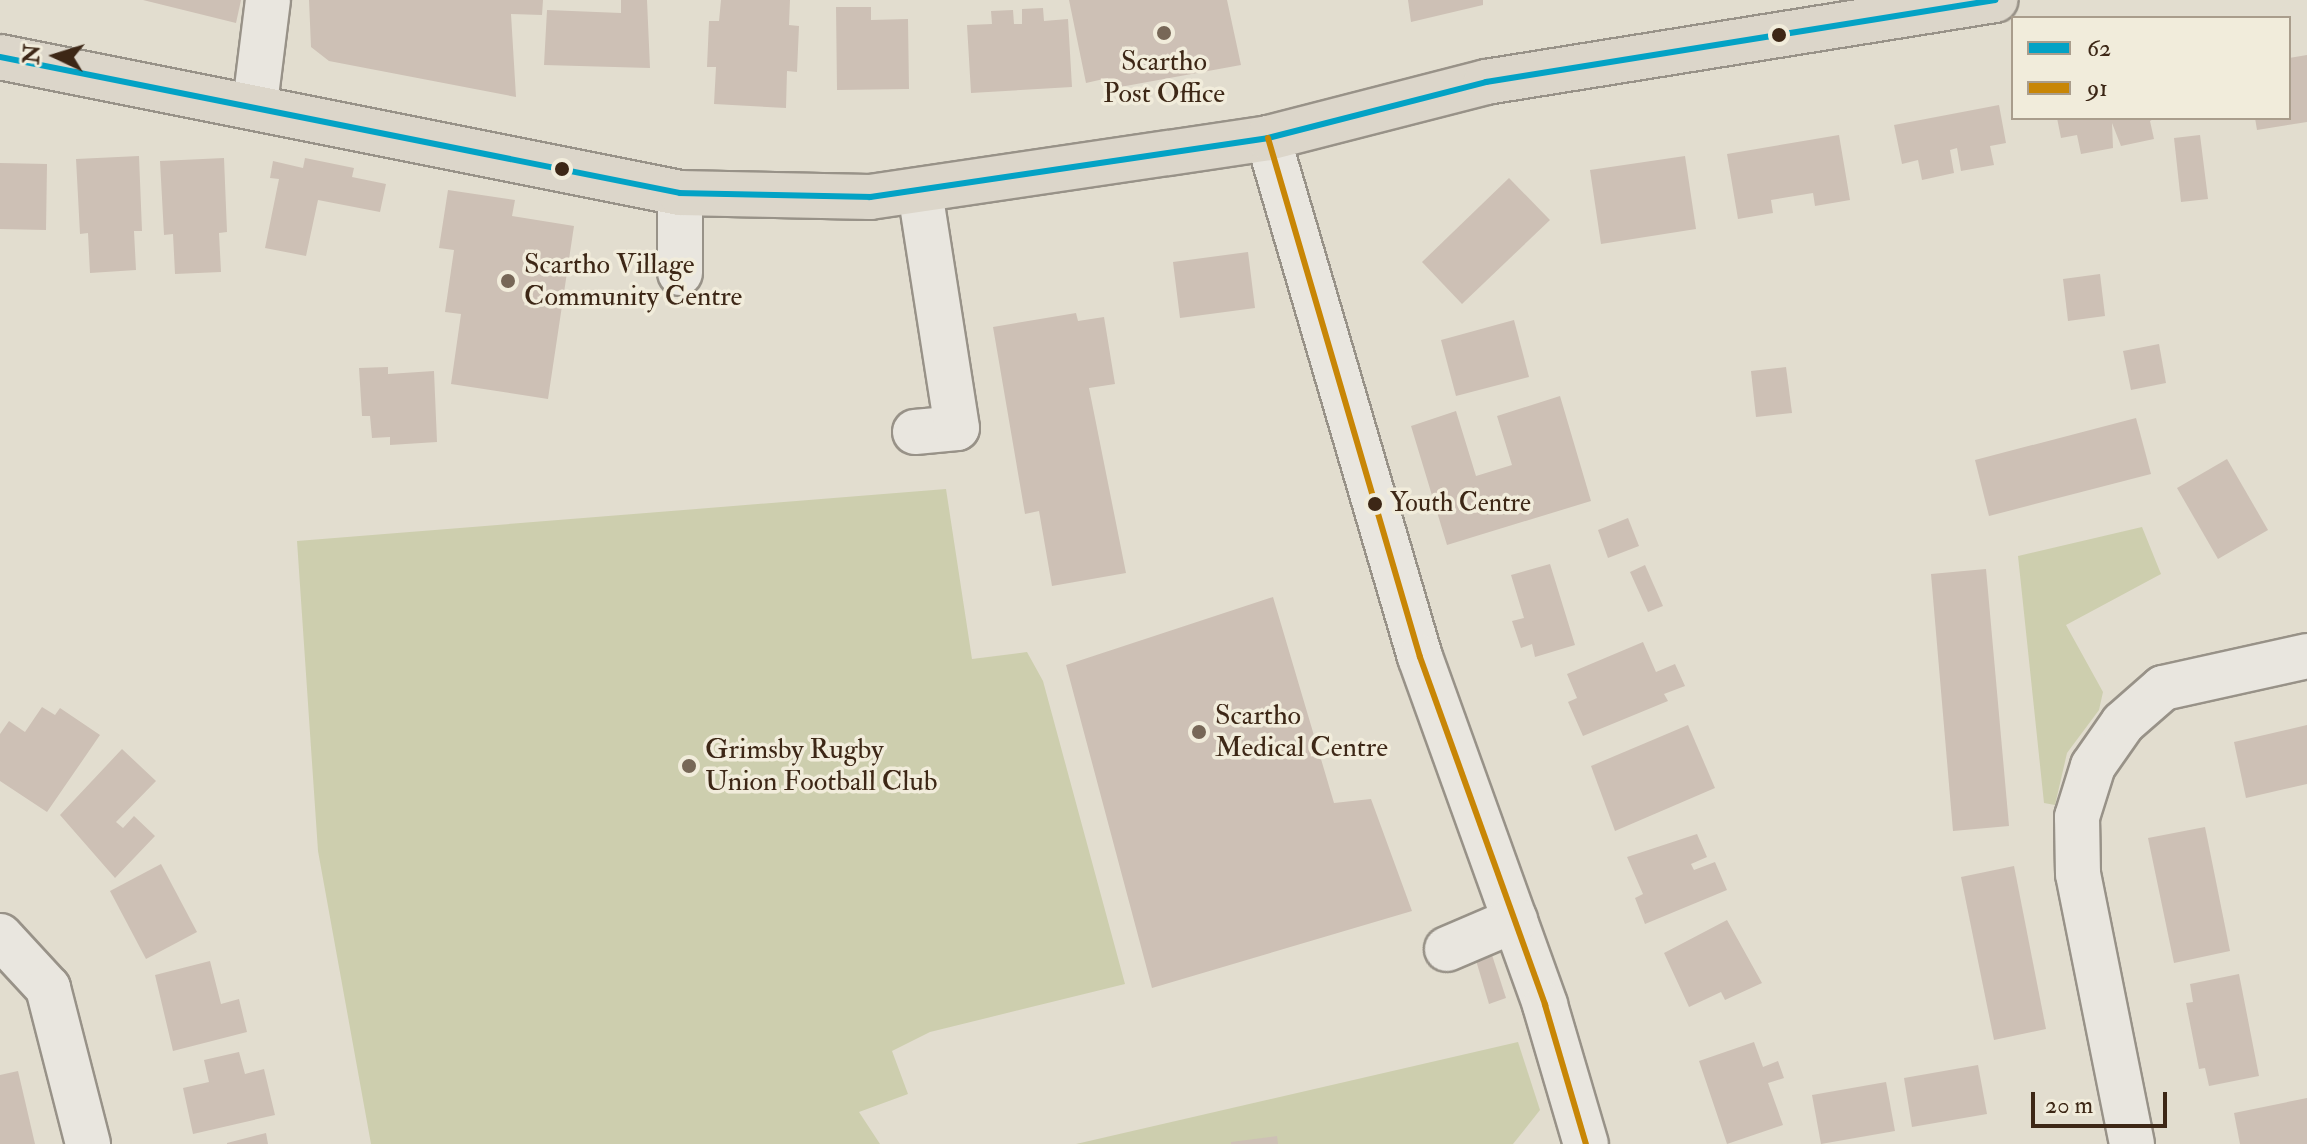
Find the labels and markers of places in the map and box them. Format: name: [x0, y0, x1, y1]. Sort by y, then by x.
marker: Scartho Post Office: [1155, 24, 1173, 42]
unlabelled marker: [1771, 27, 1787, 43]
place label: Scartho Post Office: [1103, 45, 1225, 111]
unlabelled marker: [554, 161, 570, 177]
place label: Scartho Village Community Centre: [524, 248, 742, 314]
marker: Scartho Village Community Centre: [499, 272, 517, 290]
place label: Youth Centre: [1390, 488, 1531, 520]
marker: Youth Centre: [1367, 496, 1383, 512]
place label: Scartho Medical Centre: [1215, 699, 1388, 765]
marker: Scartho Medical Centre: [1190, 723, 1208, 741]
place label: Grimsby Rugby Union Football Club: [705, 733, 937, 799]
marker: Grimsby Rugby Union Football Club: [680, 757, 698, 775]

